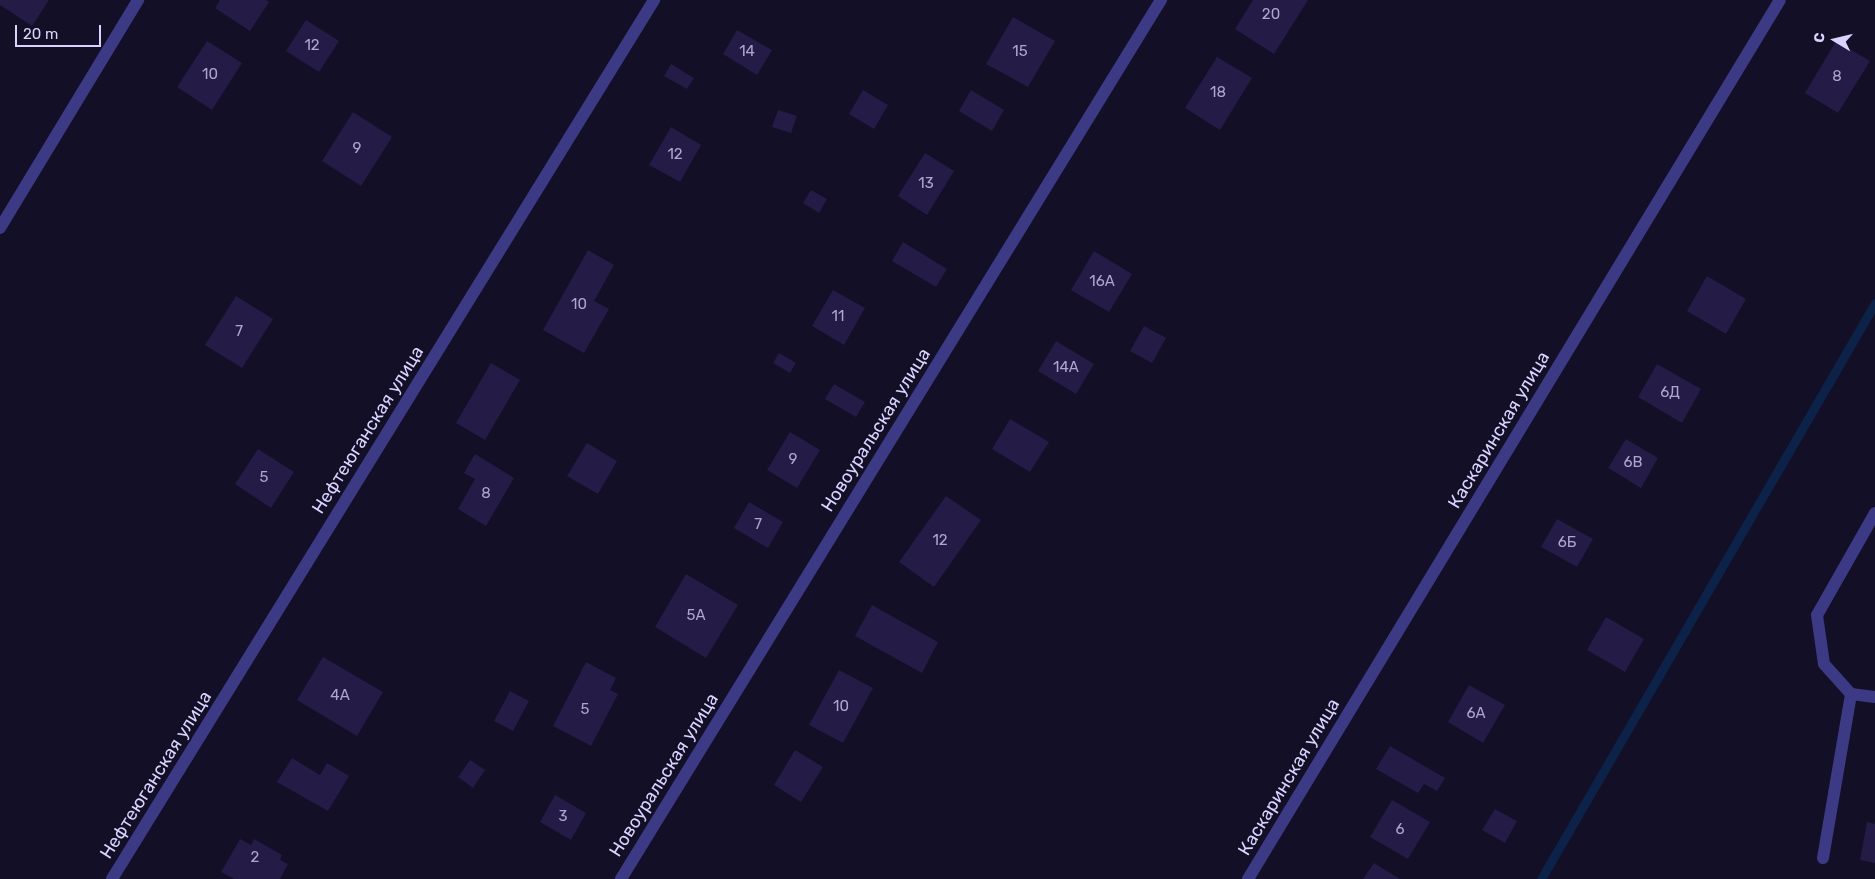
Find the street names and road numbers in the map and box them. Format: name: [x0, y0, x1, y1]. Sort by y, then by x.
street label: Нефтеюганская улица: [308, 342, 428, 518]
street label: Новоуральская улица: [817, 344, 935, 516]
street label: Каскаринская улица: [1444, 348, 1554, 512]
street label: Нефтеюганская улица: [96, 687, 216, 863]
street label: Новоуральская улица: [605, 689, 723, 861]
street label: Каскаринская улица: [1234, 695, 1344, 859]

